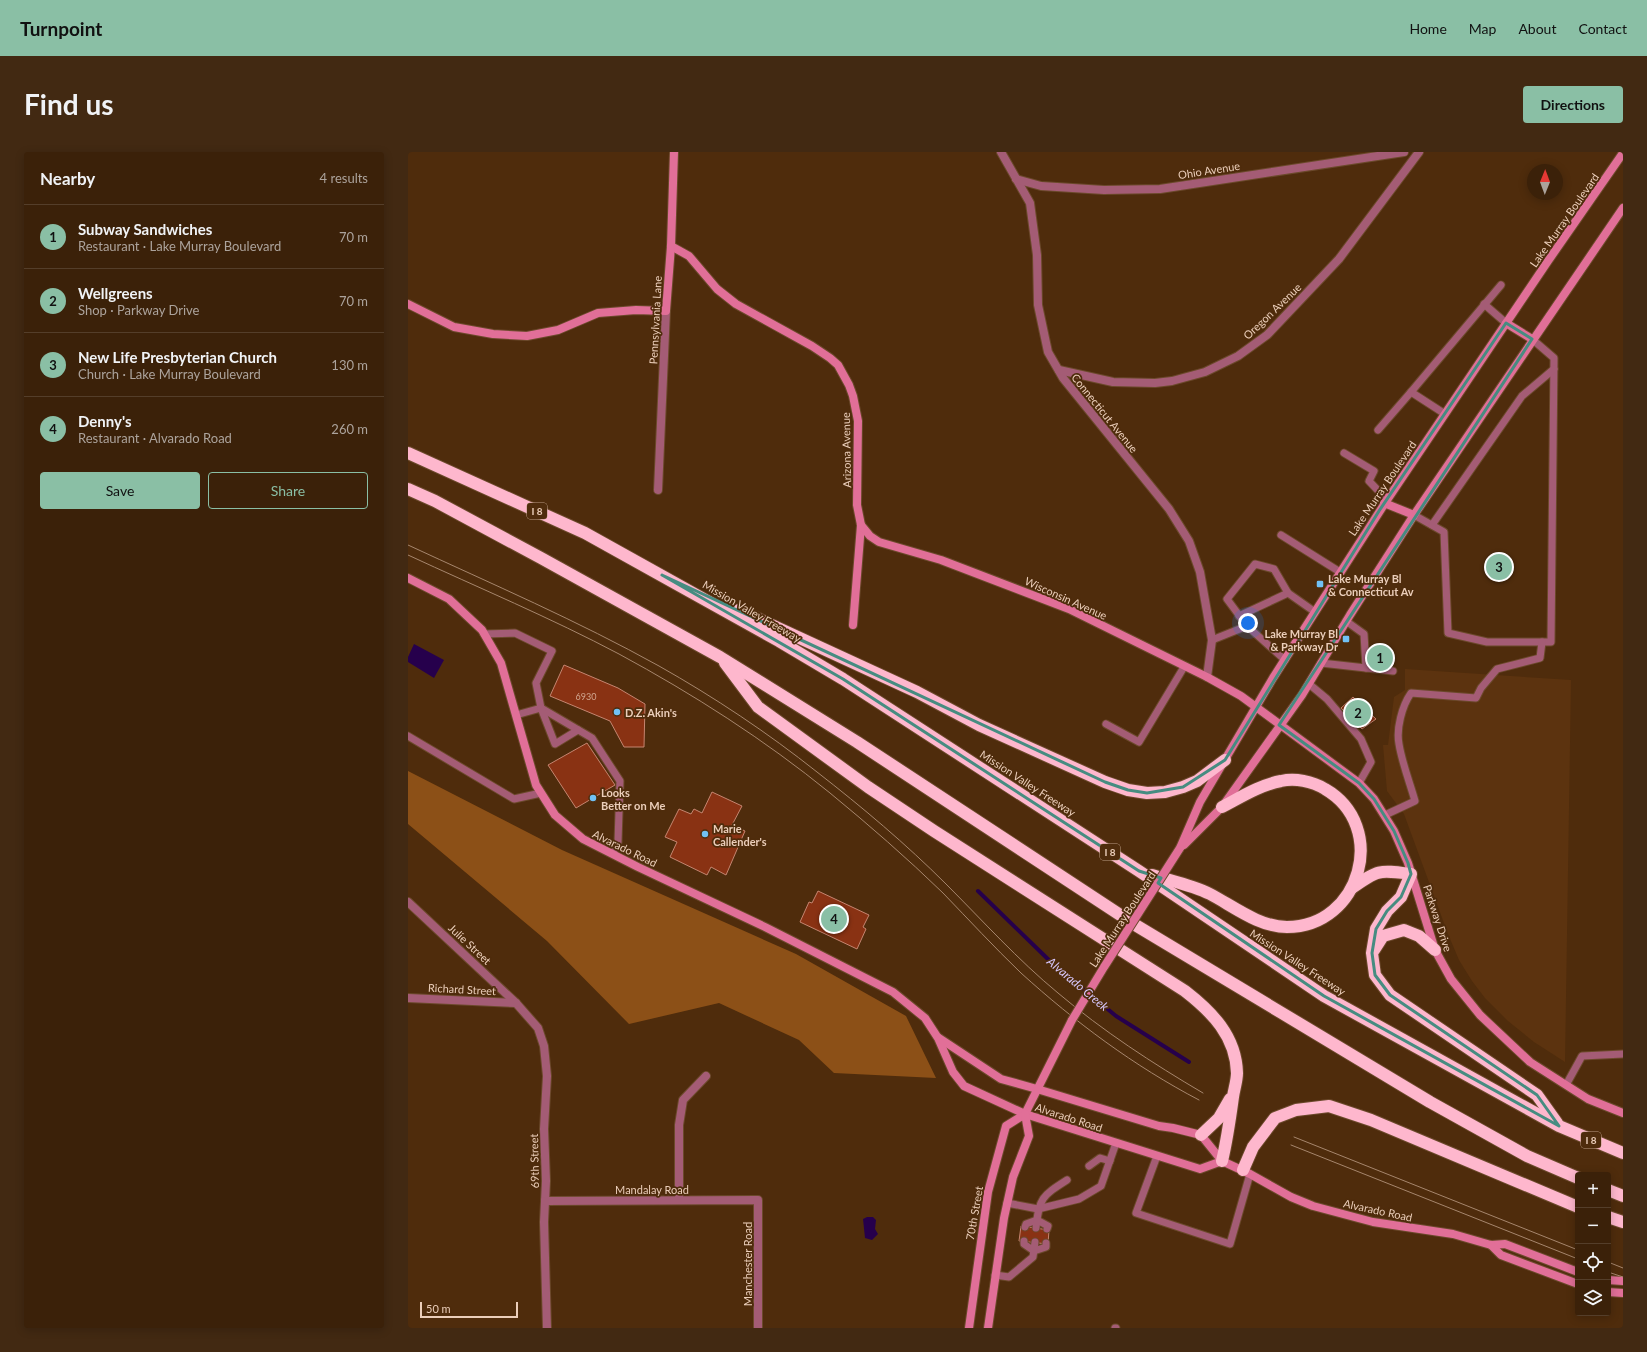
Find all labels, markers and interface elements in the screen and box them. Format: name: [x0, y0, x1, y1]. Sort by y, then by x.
text: Turnpoint: [20, 17, 102, 40]
text: Home: [1409, 20, 1447, 37]
text: Map: [1469, 20, 1496, 37]
text: About: [1518, 20, 1556, 37]
text: Contact: [1578, 20, 1627, 37]
button: Directions: [1523, 86, 1623, 123]
text: Find us: [24, 87, 114, 121]
street label: Ohio Avenue: [1177, 159, 1241, 181]
north arrow: [1527, 164, 1563, 200]
text: Nearby: [40, 168, 95, 189]
text: 4 results: [320, 170, 368, 186]
street label: Lake Murray Boulevard: [1527, 171, 1601, 269]
text: Subway Sandwiches: [78, 220, 212, 238]
text: 1: [49, 229, 57, 245]
text: 70 m: [339, 229, 368, 245]
text: Restaurant · Lake Murray Boulevard: [78, 238, 281, 254]
street label: Pennsylvania Lane: [646, 275, 664, 365]
street label: Oregon Avenue: [1240, 280, 1304, 342]
text: Wellgreens: [78, 284, 153, 302]
text: 2: [49, 293, 57, 309]
text: 70 m: [339, 293, 368, 309]
text: Shop · Parkway Drive: [78, 302, 199, 318]
text: New Life Presbyterian Church: [78, 348, 277, 366]
text: 3: [49, 357, 57, 373]
text: 130 m: [331, 357, 368, 373]
text: Church · Lake Murray Boulevard: [78, 366, 261, 382]
street label: Connecticut Avenue: [1069, 371, 1141, 455]
text: Denny's: [78, 412, 132, 430]
street label: Arizona Avenue: [839, 412, 853, 488]
text: 4: [49, 421, 57, 437]
text: 260 m: [331, 421, 368, 437]
text: Restaurant · Alvarado Road: [78, 430, 232, 446]
street label: Lake Murray Boulevard: [1345, 438, 1419, 538]
button: Save: [40, 472, 200, 509]
button: Share: [208, 472, 368, 509]
road number: I 8: [527, 503, 547, 519]
pin: 3: [1486, 552, 1512, 582]
place label: Lake Murray Bl & Connecticut Av: [1328, 572, 1414, 598]
street label: Wisconsin Avenue: [1023, 574, 1109, 622]
street label: Mission Valley Freeway: [700, 577, 804, 645]
marker: Lake Murray Bl & Connecticut Av: [1315, 579, 1325, 589]
your location: [1238, 613, 1258, 633]
place label: Lake Murray Bl & Parkway Dr: [1264, 627, 1339, 653]
marker: Lake Murray Bl & Parkway Dr: [1341, 634, 1351, 644]
pin: 1: [1367, 643, 1393, 673]
house number: 6930: [576, 691, 596, 702]
pin: 2: [1345, 698, 1371, 728]
place label: D.Z. Akin's: [625, 706, 677, 719]
marker: D.Z. Akin's: [612, 707, 622, 717]
street label: Mission Valley Freeway: [978, 747, 1079, 819]
place label: Looks Better on Me: [601, 786, 666, 812]
marker: Looks Better on Me: [588, 793, 598, 803]
place label: Marie Callender's: [713, 822, 767, 848]
street label: Alvarado Road: [591, 827, 659, 869]
marker: Marie Callender's: [700, 829, 710, 839]
road number: I 8: [1100, 844, 1120, 860]
street label: Lake Murray Boulevard: [1086, 869, 1158, 969]
street label: Parkway Drive: [1421, 883, 1455, 953]
pin: 4: [821, 904, 847, 934]
street label: Julie Street: [446, 921, 494, 967]
street label: Mission Valley Freeway: [1248, 926, 1349, 998]
water label: Alvarado Creek: [1043, 953, 1112, 1014]
street label: Richard Street: [428, 981, 496, 997]
street label: Alvarado Road: [1034, 1100, 1104, 1134]
road number: I 8: [1581, 1132, 1601, 1148]
street label: 69th Street: [527, 1134, 541, 1188]
map controls: [1575, 1172, 1611, 1316]
button: +: [1575, 1172, 1611, 1208]
street label: Mandalay Road: [615, 1183, 689, 1196]
street label: 70th Street: [963, 1185, 985, 1241]
street label: Alvarado Road: [1342, 1196, 1414, 1224]
button: −: [1575, 1208, 1611, 1244]
street label: Manchester Road: [741, 1222, 754, 1306]
button: locate: [1575, 1244, 1611, 1280]
button: layers: [1575, 1280, 1611, 1316]
scale bar: [420, 1300, 518, 1319]
text: 50 m: [426, 1302, 451, 1315]

